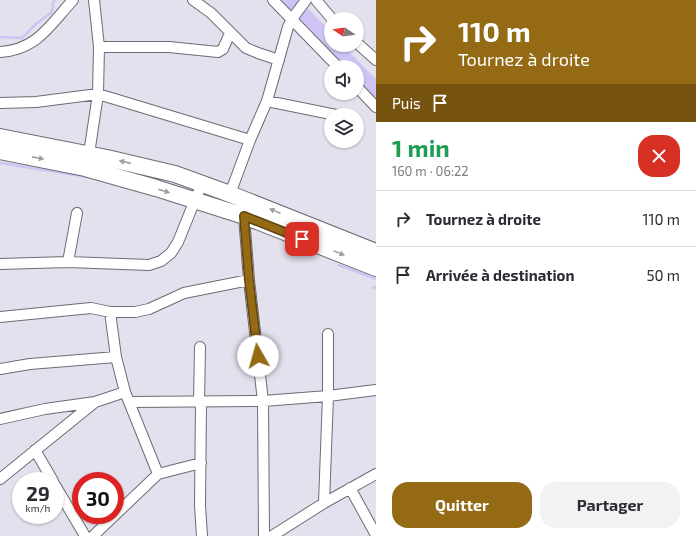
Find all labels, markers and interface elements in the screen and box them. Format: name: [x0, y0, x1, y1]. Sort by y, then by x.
north arrow: [324, 12, 364, 52]
map controls: [324, 12, 364, 148]
text: 110 m: [458, 14, 531, 48]
icon: right: [392, 16, 444, 68]
text: Tournez à droite: [458, 48, 590, 70]
button: sound: [324, 60, 364, 100]
icon: arrive: [429, 92, 451, 114]
text: Puis: [392, 94, 421, 112]
button: layers: [324, 108, 364, 148]
text: 1 min: [392, 133, 450, 162]
button: close: [638, 135, 680, 177]
one-way arrow: [32, 155, 44, 161]
one-way arrow: [119, 158, 131, 164]
text: 160 m · 06:22: [392, 163, 469, 179]
one-way arrow: [158, 188, 170, 194]
one-way arrow: [268, 208, 280, 214]
icon: right: [392, 208, 414, 230]
text: Tournez à droite: [426, 210, 541, 228]
text: 110 m: [643, 210, 680, 228]
pin: [285, 222, 319, 256]
icon: arrive: [291, 228, 313, 250]
one-way arrow: [333, 251, 345, 257]
icon: arrive: [392, 264, 414, 286]
text: Arrivée à destination: [426, 266, 574, 284]
text: 50 m: [646, 266, 680, 284]
position arrow: [237, 335, 279, 377]
speed limit sign: 30: [72, 472, 124, 524]
text: 29: [26, 481, 50, 505]
button: Quitter: [392, 482, 532, 528]
button: Partager: [540, 482, 680, 528]
text: km/h: [26, 502, 50, 514]

